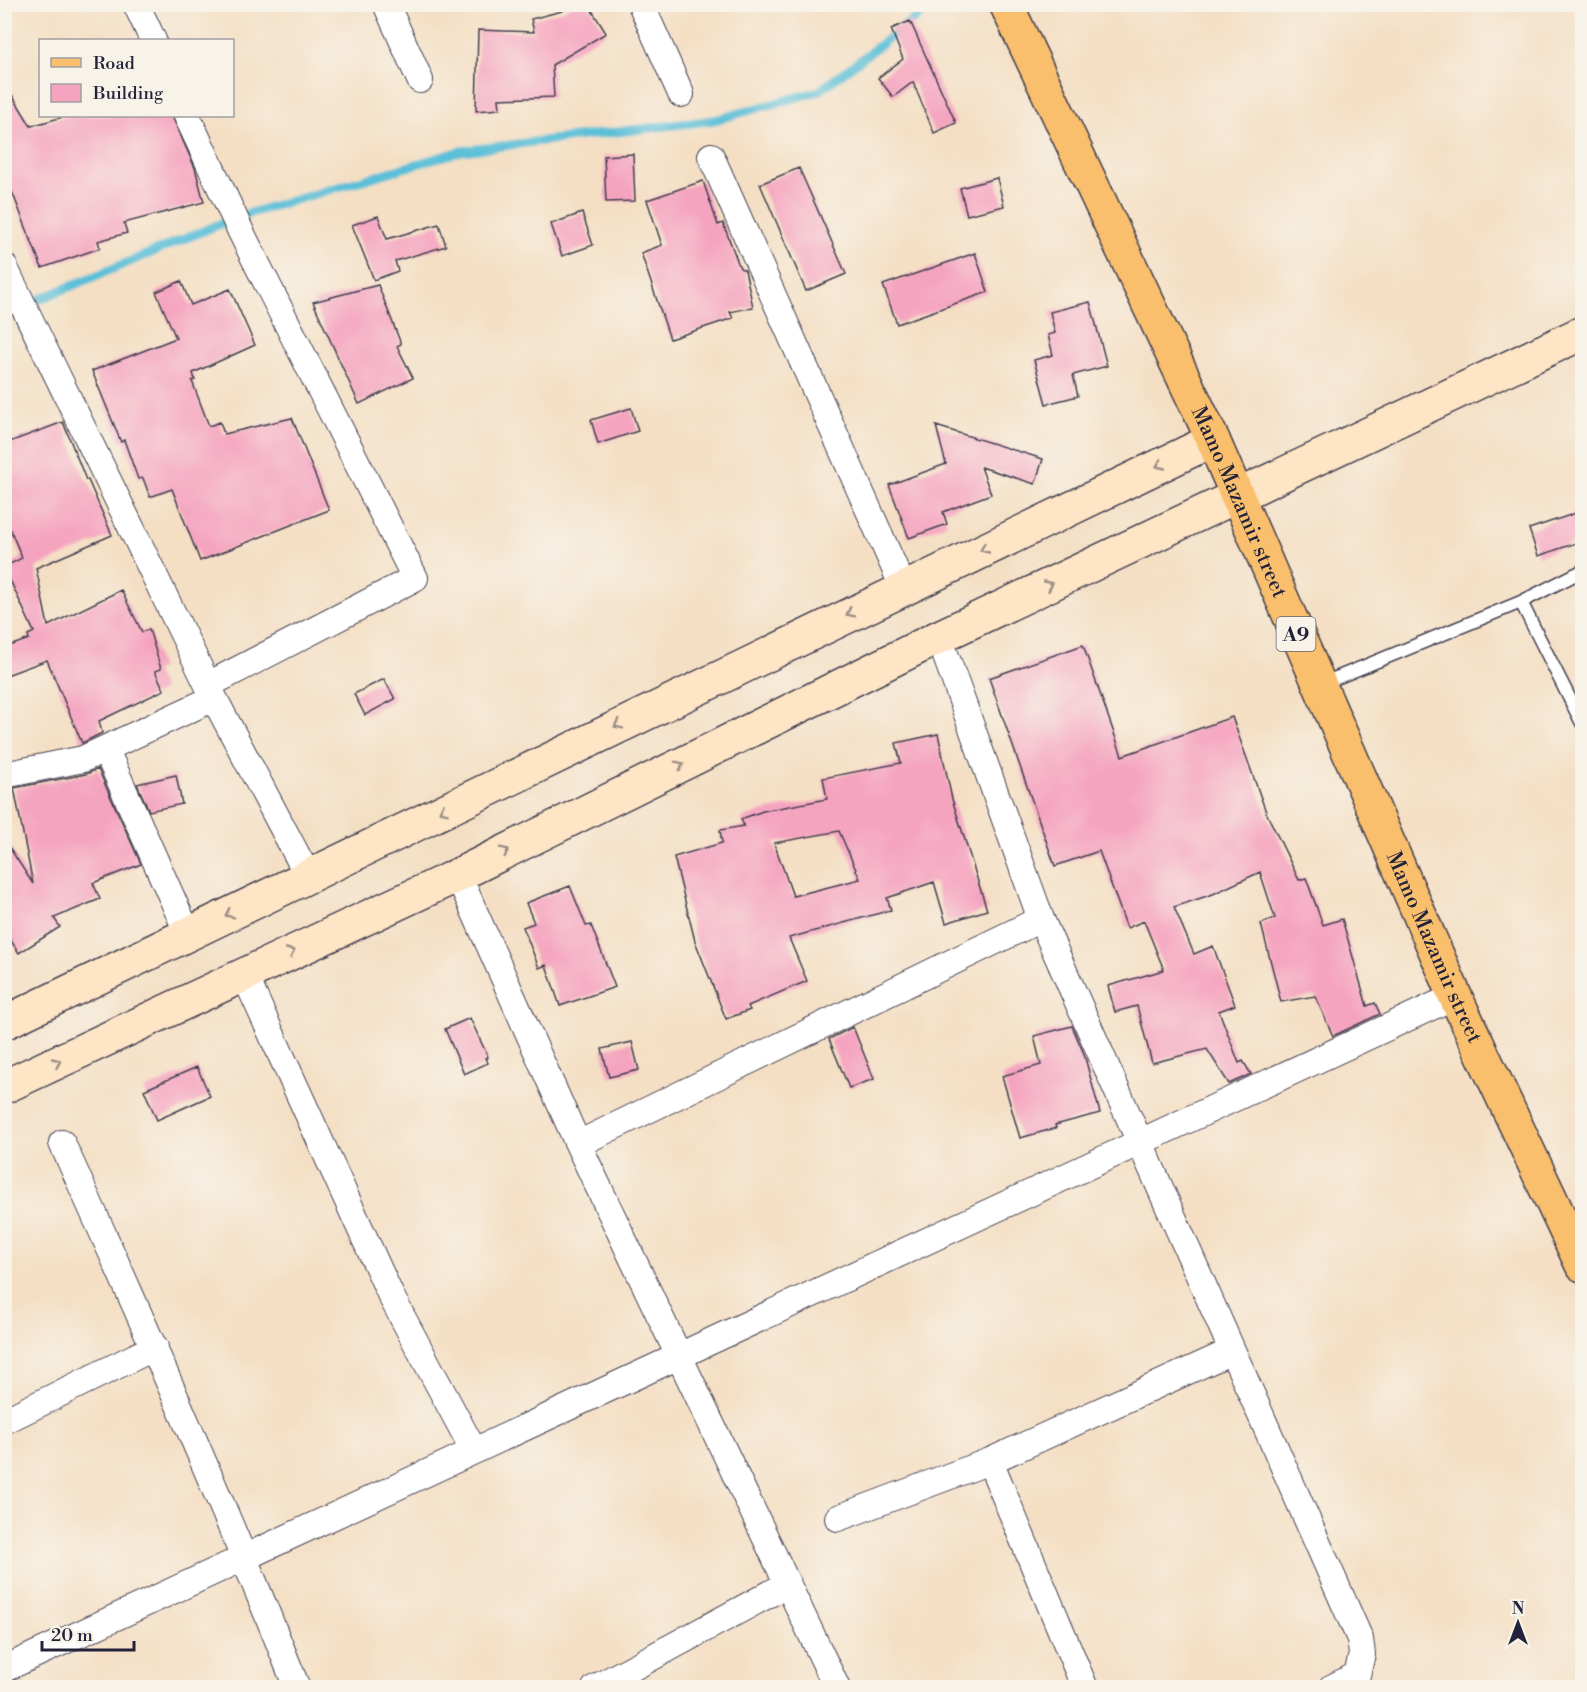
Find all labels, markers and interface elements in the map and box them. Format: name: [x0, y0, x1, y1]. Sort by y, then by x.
legend: [39, 39, 234, 117]
text: Road: [93, 52, 136, 75]
text: Building: [92, 82, 164, 105]
street label: Mamo Mazamir street: [1185, 402, 1292, 603]
one-way arrow: [1156, 458, 1167, 470]
one-way arrow: [980, 541, 991, 553]
one-way arrow: [1043, 581, 1054, 593]
one-way arrow: [846, 605, 857, 617]
road number: A9: [1276, 617, 1316, 651]
one-way arrow: [614, 718, 625, 730]
one-way arrow: [674, 760, 685, 772]
one-way arrow: [438, 803, 449, 815]
one-way arrow: [499, 847, 510, 859]
street label: Mamo Mazamir street: [1380, 848, 1488, 1048]
one-way arrow: [225, 906, 236, 918]
one-way arrow: [284, 948, 295, 960]
one-way arrow: [51, 1058, 62, 1070]
north arrow: [1488, 1593, 1548, 1653]
text: N: [1512, 1599, 1525, 1619]
scale bar: [42, 1614, 134, 1652]
text: 20 m: [51, 1624, 93, 1647]

